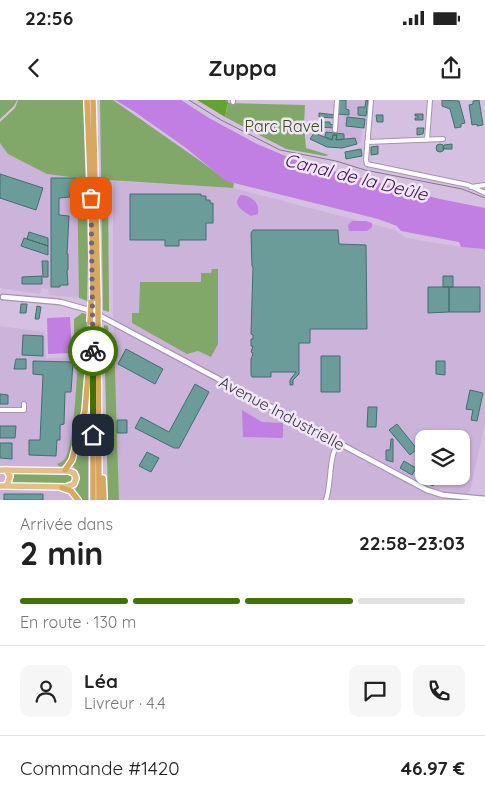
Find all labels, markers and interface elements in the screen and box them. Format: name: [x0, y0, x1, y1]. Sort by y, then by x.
text: 22:56: [25, 6, 73, 30]
icon: back: [20, 54, 48, 82]
text: Zuppa: [208, 54, 277, 82]
icon: share: [437, 54, 465, 82]
park label: Parc Ravel: [244, 116, 324, 136]
water label: Canal de la Deûle: [282, 148, 431, 206]
pin: [70, 177, 112, 219]
icon: bag: [77, 184, 105, 212]
courier: [68, 326, 118, 376]
icon: bike: [79, 337, 107, 365]
street label: Avenue Industrielle: [216, 371, 348, 455]
pin: [72, 414, 114, 456]
icon: home: [79, 421, 107, 449]
map controls: [415, 430, 470, 485]
button: layers: [415, 430, 470, 485]
text: Arrivée dans: [20, 514, 113, 534]
text: 22:58–23:03: [359, 531, 465, 555]
text: 2 min: [20, 533, 103, 573]
text: En route · 130 m: [20, 612, 136, 632]
button: person: [20, 665, 72, 717]
button: chat: [349, 665, 401, 717]
button: phone: [413, 665, 465, 717]
text: Léa: [84, 669, 118, 693]
text: Livreur · 4.4: [84, 693, 166, 713]
text: Commande #1420: [20, 756, 180, 780]
text: 46.97 €: [401, 756, 465, 780]

